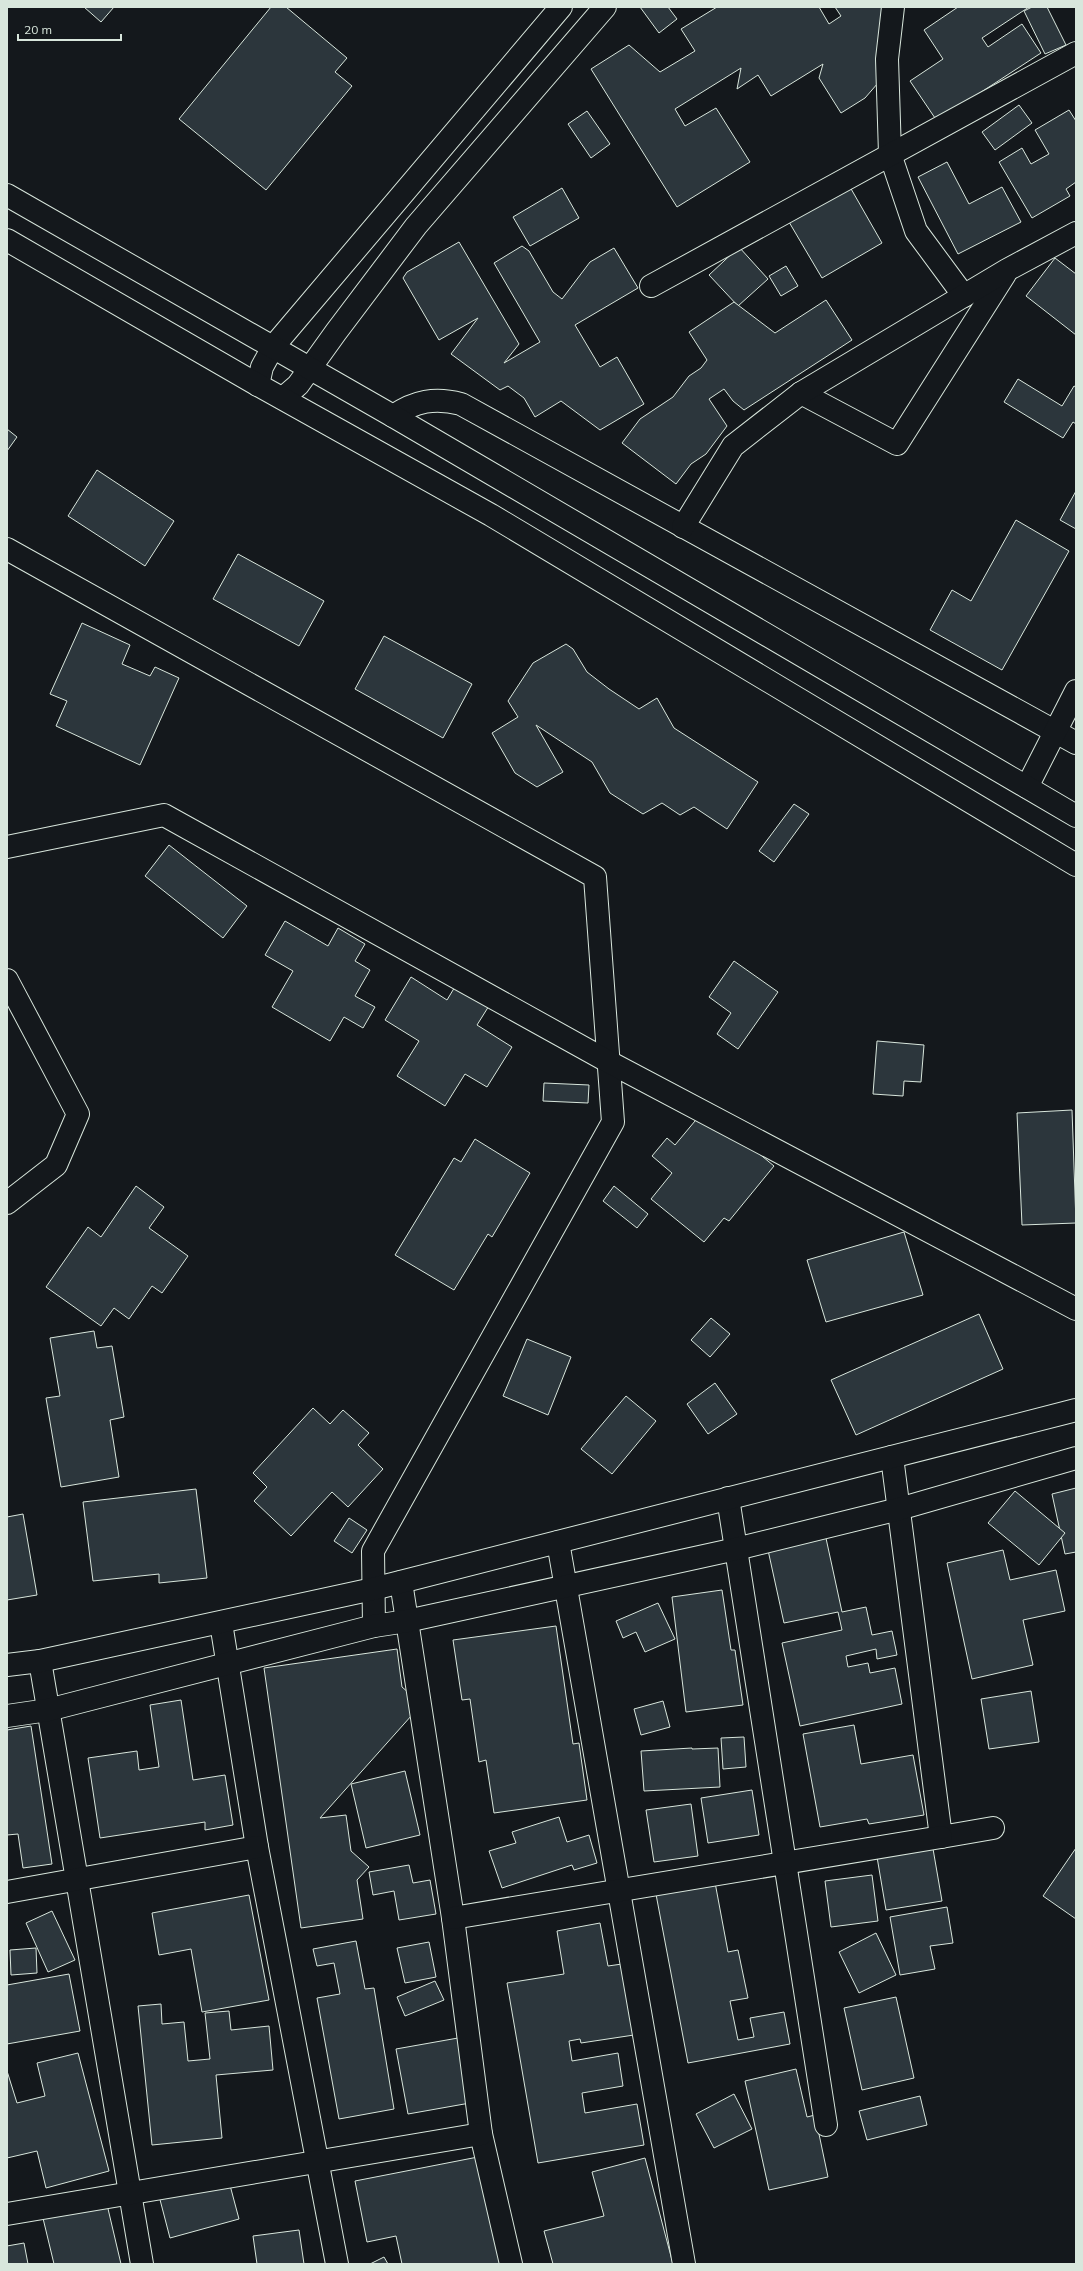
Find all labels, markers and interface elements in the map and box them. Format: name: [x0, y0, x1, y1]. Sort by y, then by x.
scale bar: [18, 16, 121, 42]
text: 20 m: [24, 22, 52, 37]

